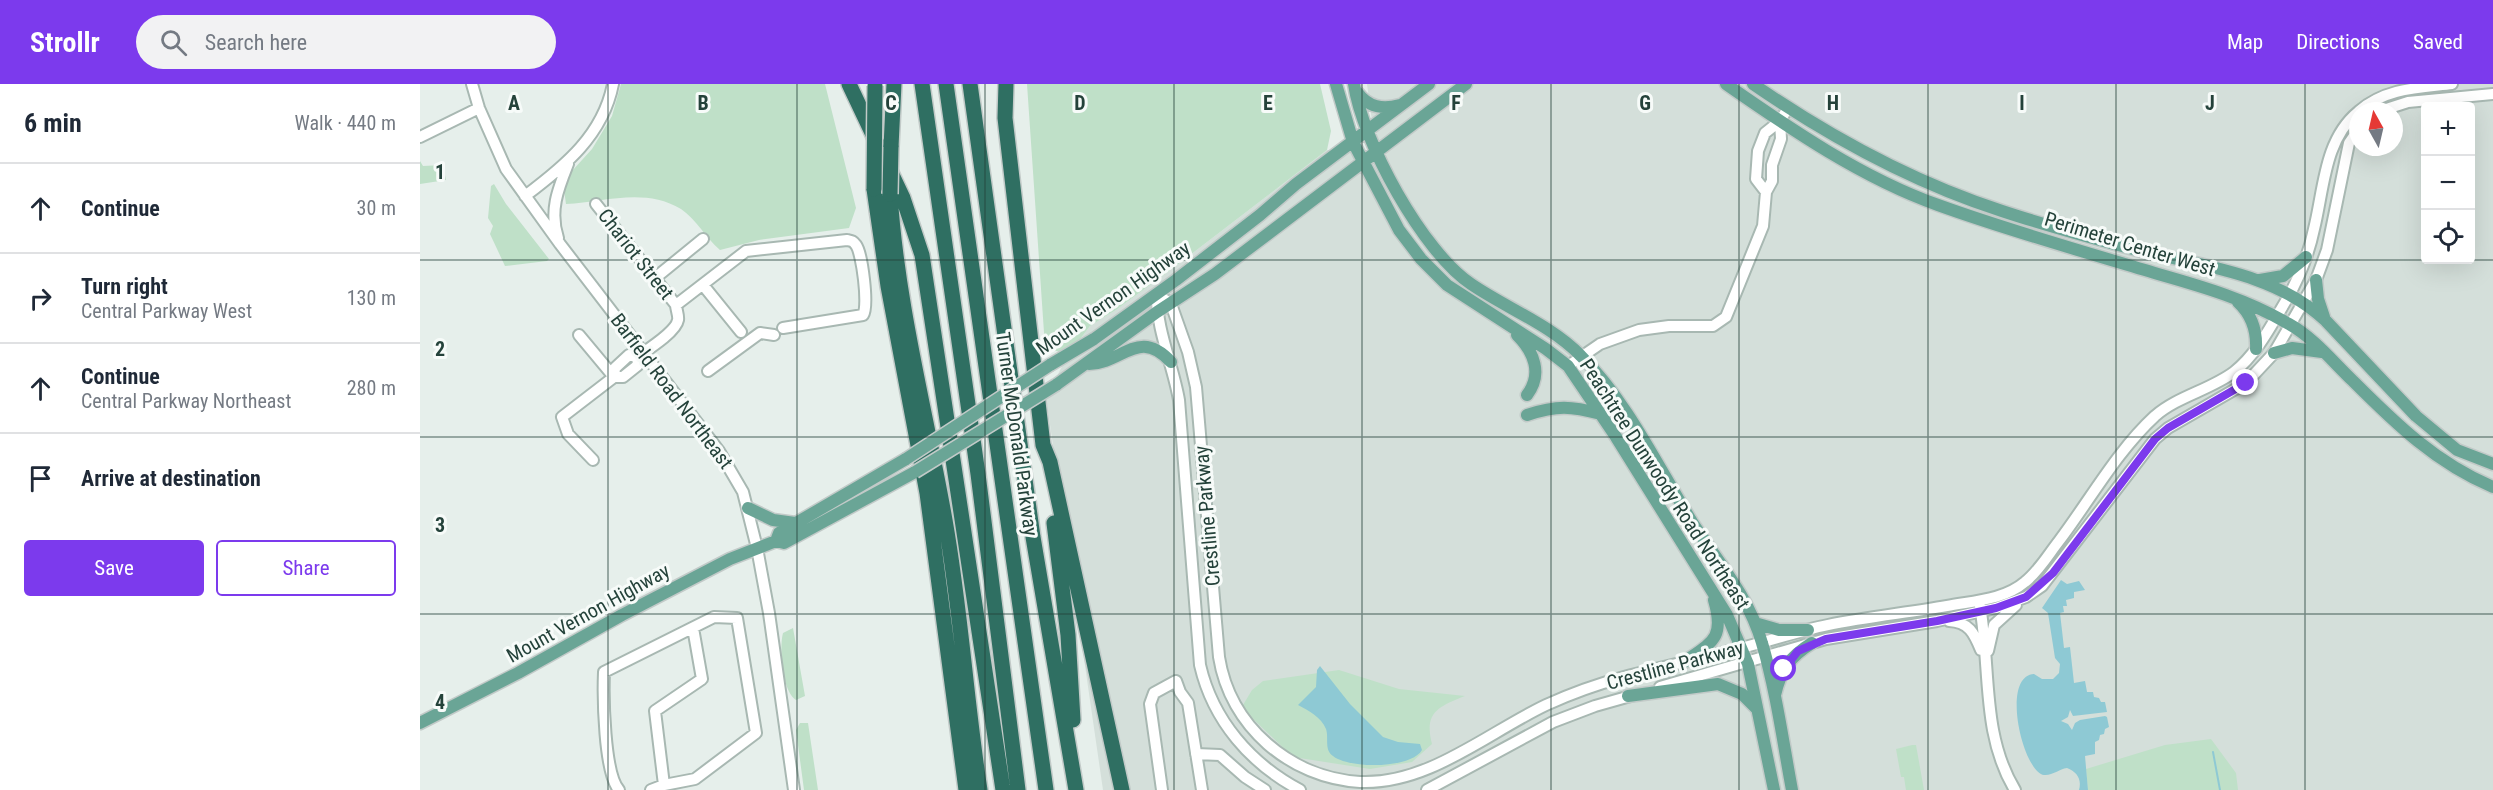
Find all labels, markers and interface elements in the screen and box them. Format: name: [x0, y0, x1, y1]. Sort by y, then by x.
search box: [136, 15, 556, 69]
text: Strollr: [30, 26, 100, 59]
icon: search: [157, 26, 190, 59]
text: Search here: [205, 30, 307, 55]
text: Map: [2227, 30, 2263, 54]
text: Directions: [2296, 30, 2380, 54]
text: Saved: [2413, 30, 2463, 54]
text: A: [508, 91, 520, 115]
text: B: [697, 91, 709, 115]
text: C: [885, 91, 897, 115]
text: D: [1074, 91, 1086, 115]
text: E: [1263, 91, 1273, 115]
text: F: [1451, 91, 1461, 115]
text: G: [1639, 91, 1651, 115]
text: H: [1827, 91, 1839, 115]
text: I: [2019, 91, 2025, 115]
text: J: [2205, 91, 2215, 115]
north arrow: [2349, 102, 2403, 156]
map controls: [2421, 102, 2475, 264]
button: +: [2421, 102, 2475, 156]
text: 6 min: [24, 108, 82, 138]
text: Walk · 440 m: [295, 111, 396, 135]
button: −: [2421, 156, 2475, 210]
text: 1: [435, 160, 445, 184]
icon: ahead: [24, 192, 57, 225]
text: Continue: [81, 196, 160, 221]
text: 30 m: [357, 196, 396, 220]
street label: Chariot Street: [593, 204, 679, 304]
street label: Perimeter Center West: [2042, 207, 2218, 281]
button: locate: [2421, 210, 2475, 264]
street label: Mount Vernon Highway: [1031, 236, 1195, 360]
text: Turn right: [81, 274, 168, 299]
icon: right: [24, 282, 57, 315]
text: 130 m: [347, 286, 396, 310]
text: Central Parkway West: [81, 299, 252, 323]
street label: Barfield Road Northeast: [606, 309, 738, 473]
street label: Turner McDonald Parkway: [991, 331, 1043, 537]
text: 2: [435, 337, 445, 361]
street label: Peachtree Dunwoody Road Northeast: [1575, 354, 1755, 614]
text: Continue: [81, 364, 160, 389]
route end: [2232, 369, 2258, 395]
icon: ahead: [24, 372, 57, 405]
text: 280 m: [347, 376, 396, 400]
text: Central Parkway Northeast: [81, 389, 291, 413]
street label: Crestline Parkway: [1189, 445, 1225, 587]
icon: arrive: [24, 462, 57, 495]
text: Arrive at destination: [81, 466, 261, 491]
text: 3: [435, 513, 445, 537]
button: Save: [24, 540, 204, 596]
button: Share: [216, 540, 396, 596]
street label: Mount Vernon Highway: [502, 558, 674, 668]
street label: Crestline Parkway: [1604, 635, 1746, 695]
route start: [1770, 655, 1796, 681]
text: 4: [435, 690, 445, 714]

